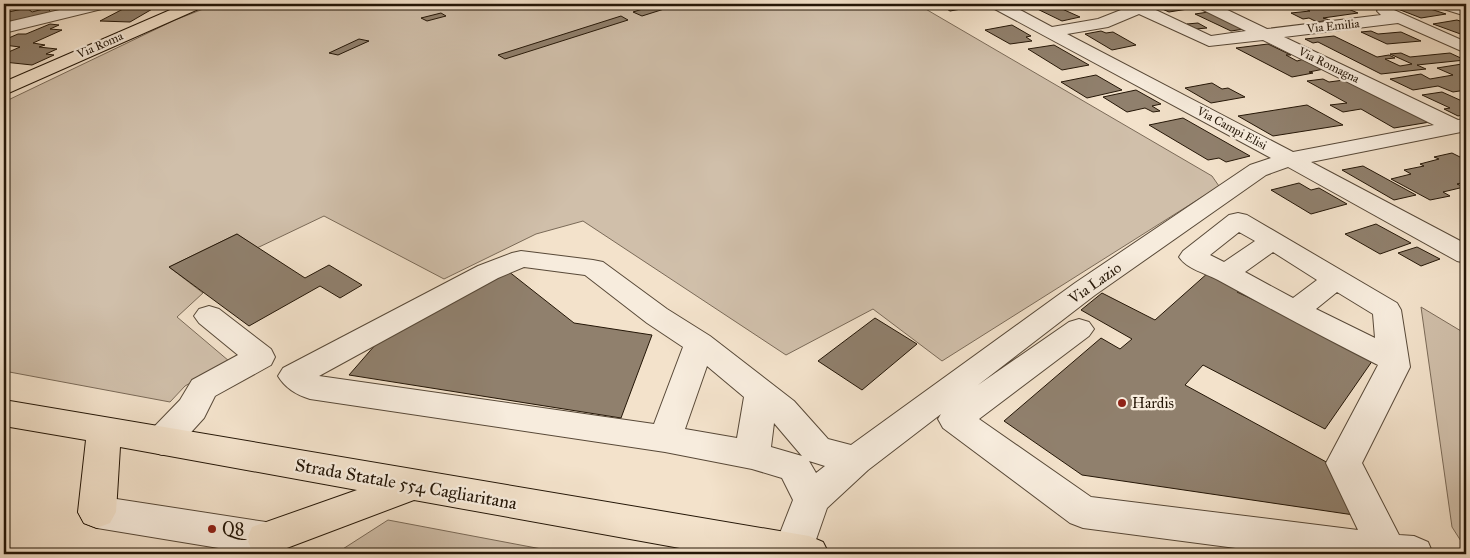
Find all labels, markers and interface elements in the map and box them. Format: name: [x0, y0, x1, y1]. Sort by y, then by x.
street label: Via Emilia: [1305, 16, 1361, 36]
street label: Via Roma: [74, 28, 126, 62]
street label: Via Romagna: [1295, 44, 1363, 87]
street label: Via Campi Elisi: [1194, 103, 1270, 153]
street label: Via Lazio: [1064, 258, 1125, 308]
place label: Hardis: [1132, 394, 1174, 412]
marker: Hardis: [1116, 397, 1128, 409]
street label: Strada Statale 554 Cagliaritana: [293, 454, 519, 515]
place label: Q8: [222, 518, 247, 540]
marker: Q8: [206, 523, 218, 535]

